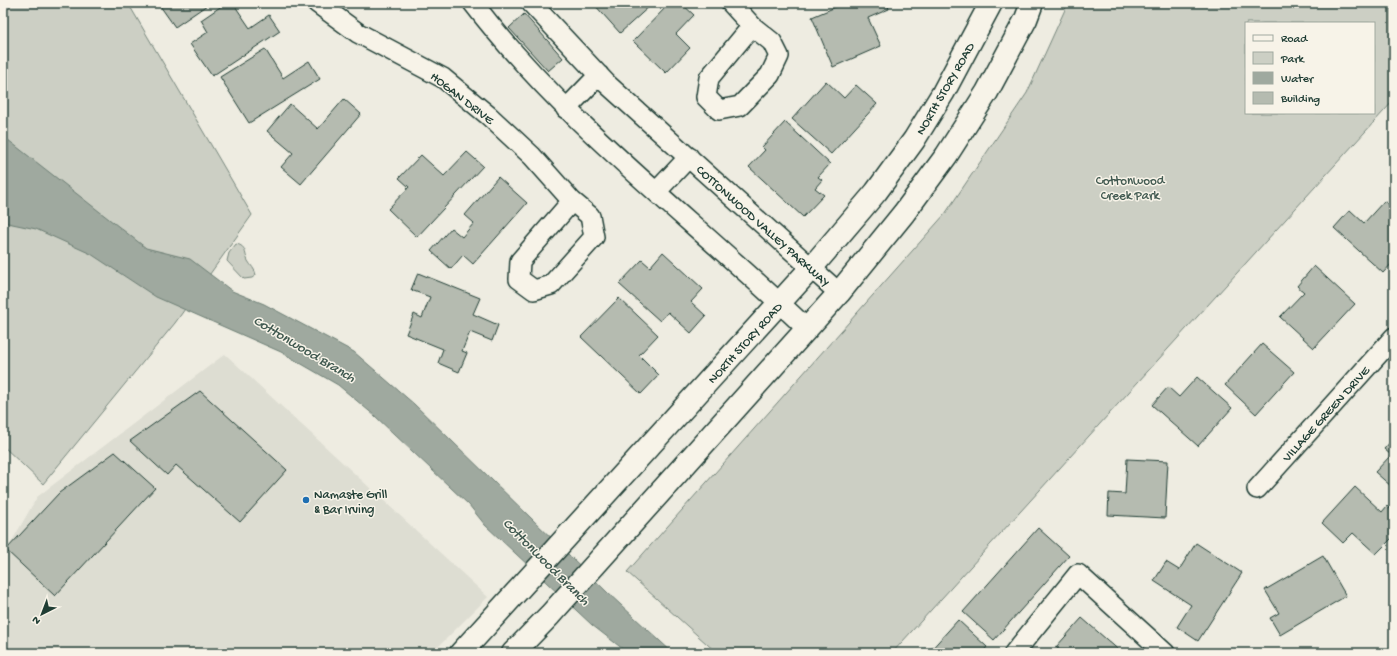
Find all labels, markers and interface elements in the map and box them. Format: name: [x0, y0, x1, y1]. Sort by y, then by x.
legend: [1245, 22, 1375, 114]
text: Road: [1281, 33, 1308, 47]
street label: NORTH STORY ROAD: [914, 40, 979, 138]
text: Park: [1280, 53, 1306, 67]
street label: HOGAN DRIVE: [427, 70, 497, 129]
text: Water: [1281, 73, 1315, 87]
text: Building: [1280, 93, 1320, 107]
street label: COTTONWOOD VALLEY PARKWAY: [692, 163, 832, 291]
park label: Cottonwood Creek Park: [1096, 174, 1166, 204]
street label: NORTH STORY ROAD: [705, 300, 787, 387]
water label: Cottonwood Branch: [250, 313, 358, 388]
street label: VILLAGE GREEN DRIVE: [1279, 363, 1374, 466]
place label: Namaste Grill & Bar Irving: [314, 488, 388, 518]
marker: Namaste Grill & Bar Irving: [301, 495, 311, 505]
water label: Cottonwood Branch: [498, 516, 593, 610]
north arrow: [22, 594, 62, 634]
text: N: [30, 613, 43, 627]

